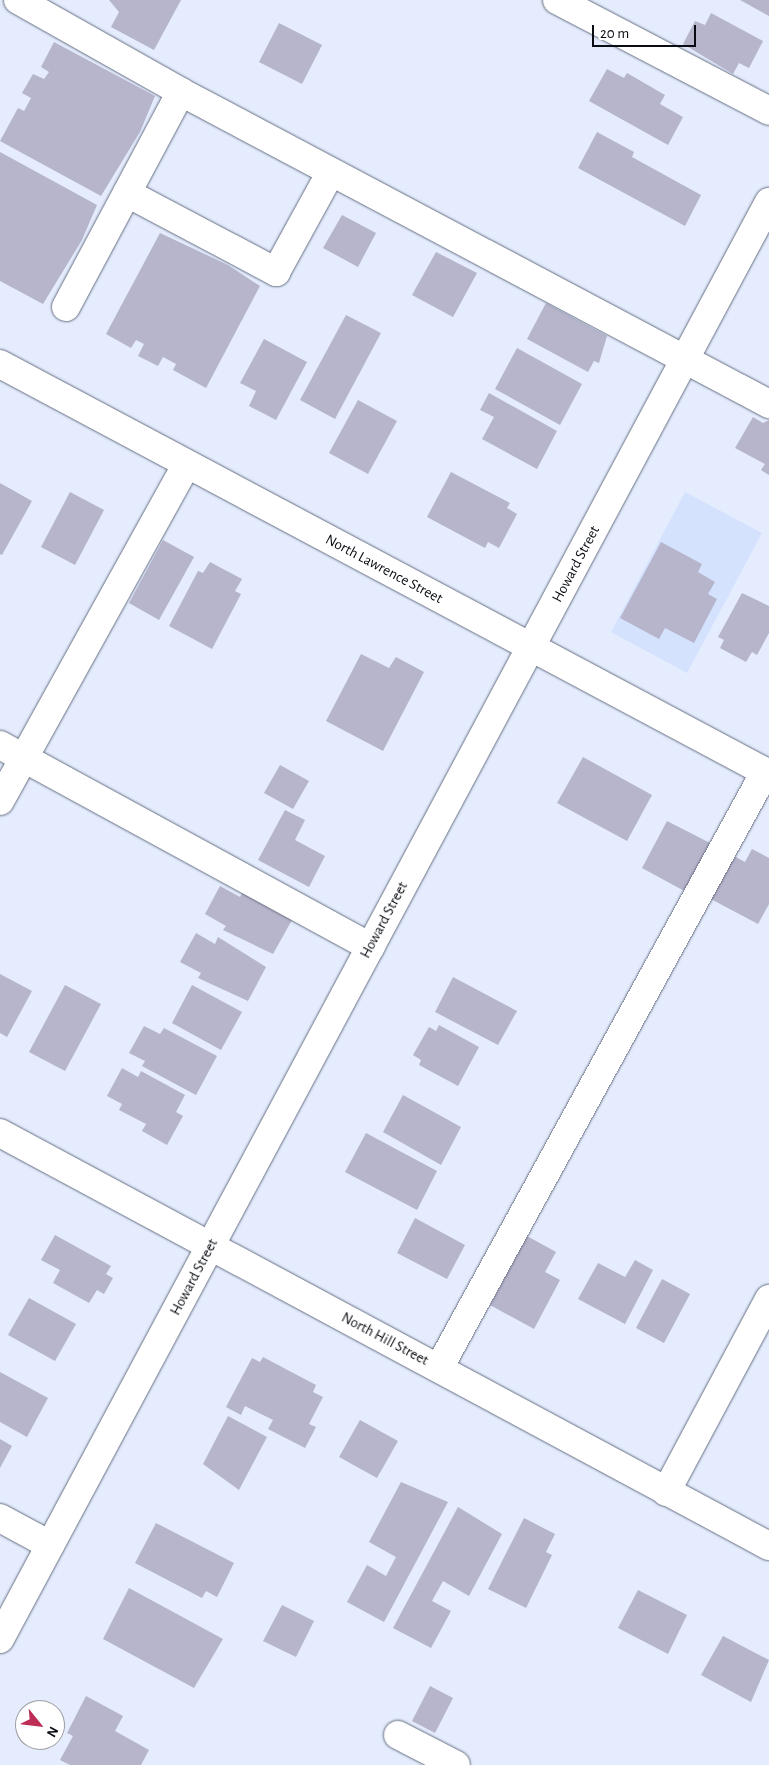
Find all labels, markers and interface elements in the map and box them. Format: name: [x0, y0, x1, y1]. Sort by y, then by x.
scale bar: [594, 15, 698, 47]
text: 20 m: [600, 26, 629, 41]
street label: Howard Street: [548, 523, 604, 605]
street label: North Lawrence Street: [322, 531, 446, 607]
street label: Howard Street: [356, 879, 412, 961]
street label: Howard Street: [166, 1236, 222, 1318]
street label: North Hill Street: [338, 1308, 432, 1370]
north arrow: [15, 1700, 65, 1750]
text: N: [44, 1724, 61, 1739]

